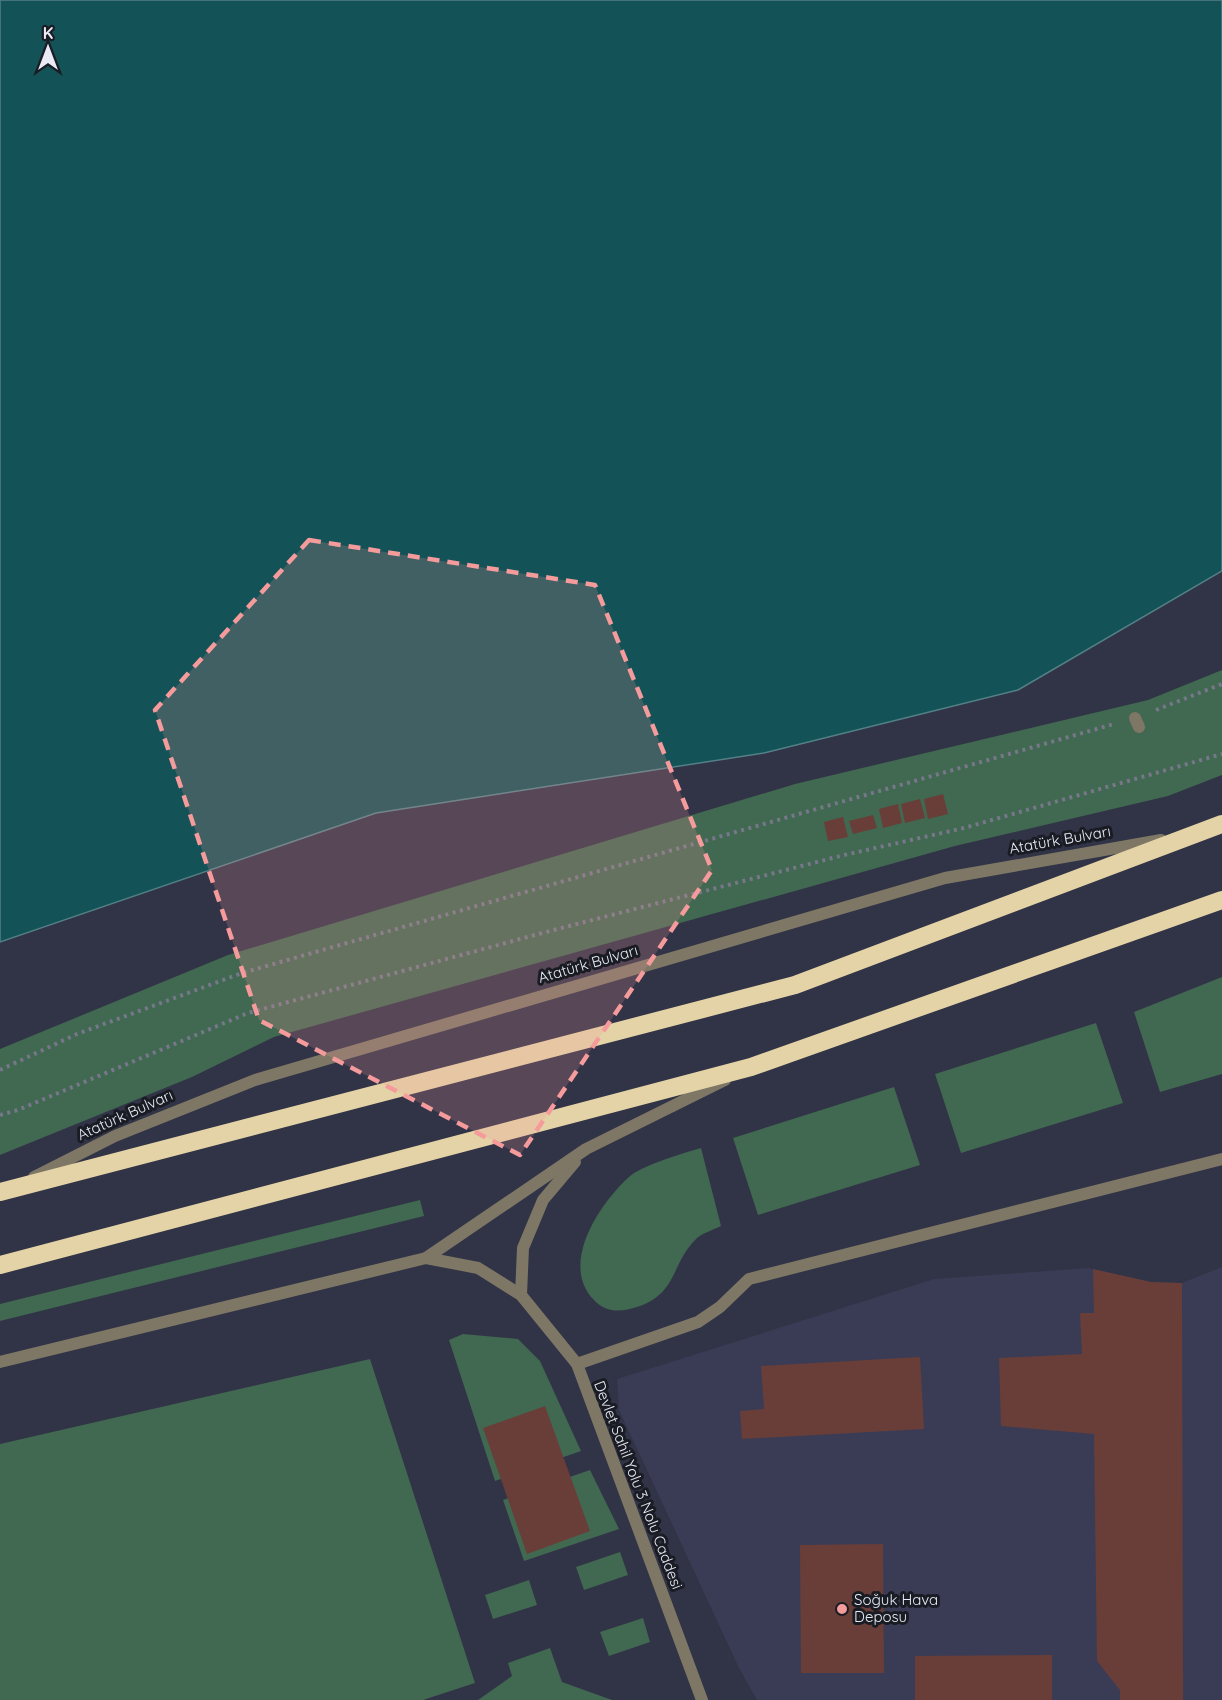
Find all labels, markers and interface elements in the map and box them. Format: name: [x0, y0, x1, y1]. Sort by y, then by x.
north arrow: [18, 18, 78, 78]
text: K: [43, 23, 53, 43]
street label: Atatürk Bulvarı: [1008, 821, 1112, 858]
street label: Atatürk Bulvarı: [536, 940, 640, 987]
street label: Atatürk Bulvarı: [74, 1085, 176, 1144]
street label: Devlet Sahil Yolu 3 Nolu Caddesi: [590, 1378, 687, 1592]
place label: Soğuk Hava Deposu: [854, 1590, 938, 1626]
marker: Soğuk Hava Deposu: [835, 1602, 849, 1616]

